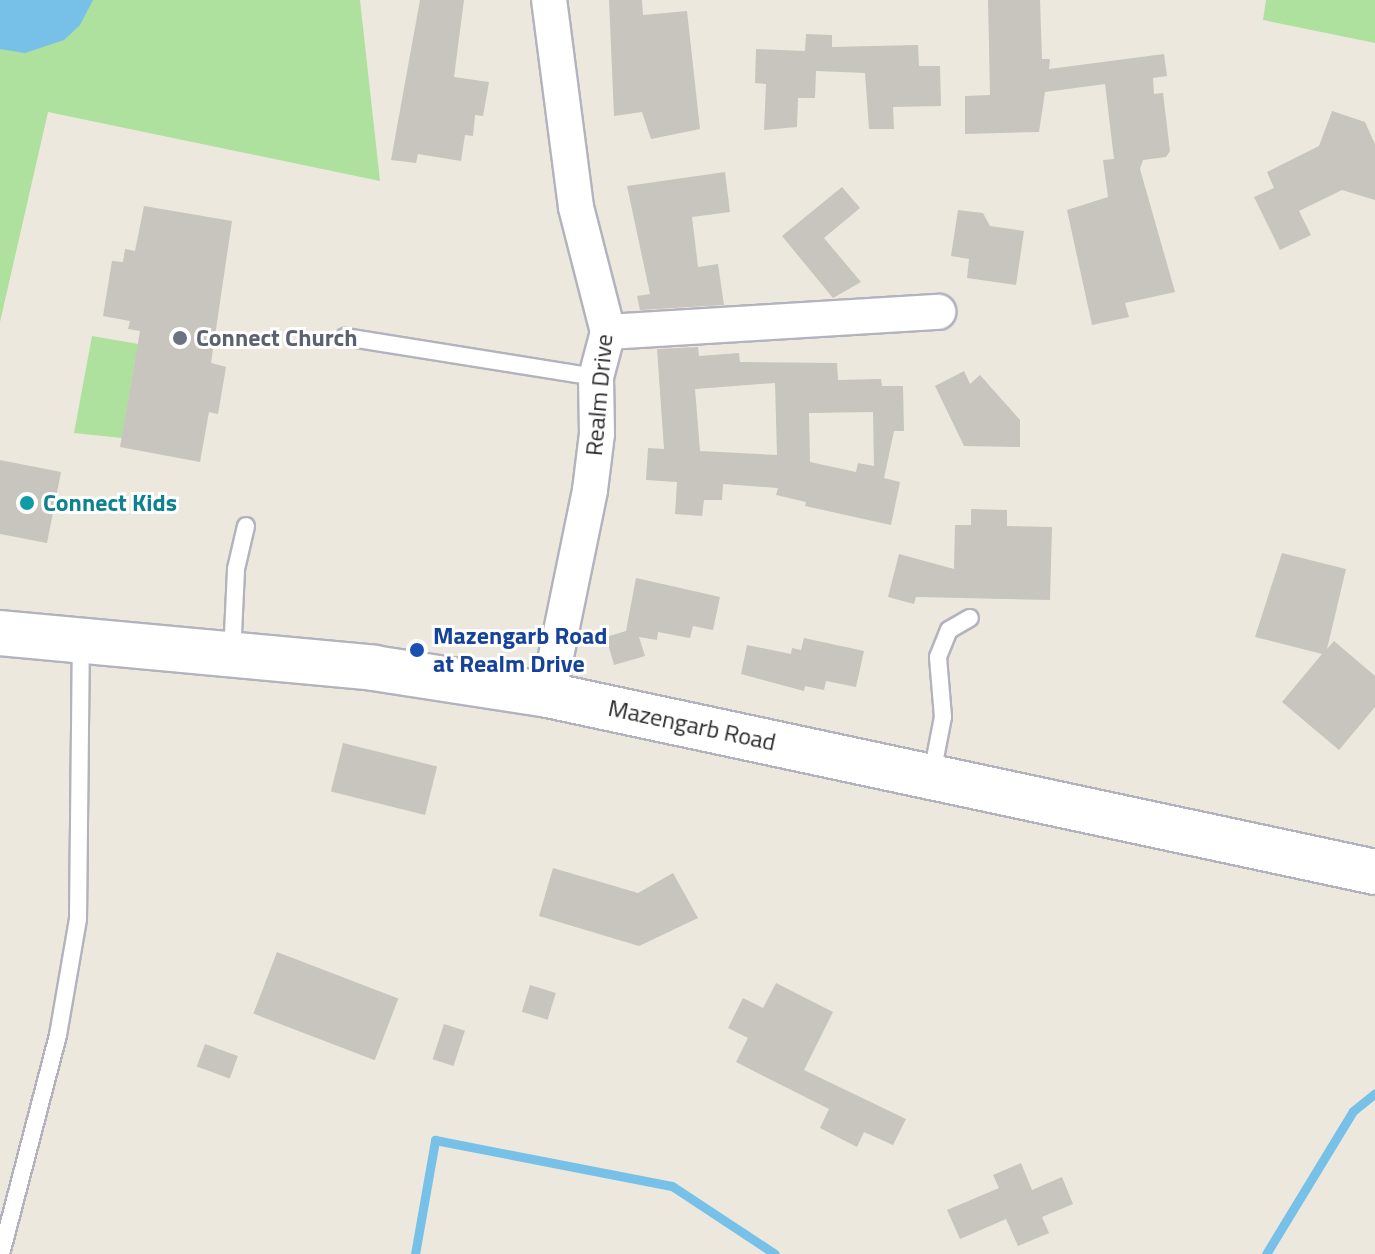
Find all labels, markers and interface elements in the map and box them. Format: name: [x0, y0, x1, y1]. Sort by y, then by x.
place label: Connect Church: [196, 324, 358, 352]
marker: Connect Church: [171, 329, 189, 347]
street label: Realm Drive: [579, 333, 619, 457]
place label: Connect Kids: [43, 489, 177, 517]
marker: Connect Kids: [18, 494, 36, 512]
place label: Mazengarb Road at Realm Drive: [433, 622, 608, 678]
marker: Mazengarb Road at Realm Drive: [408, 641, 426, 659]
street label: Mazengarb Road: [606, 693, 778, 757]

